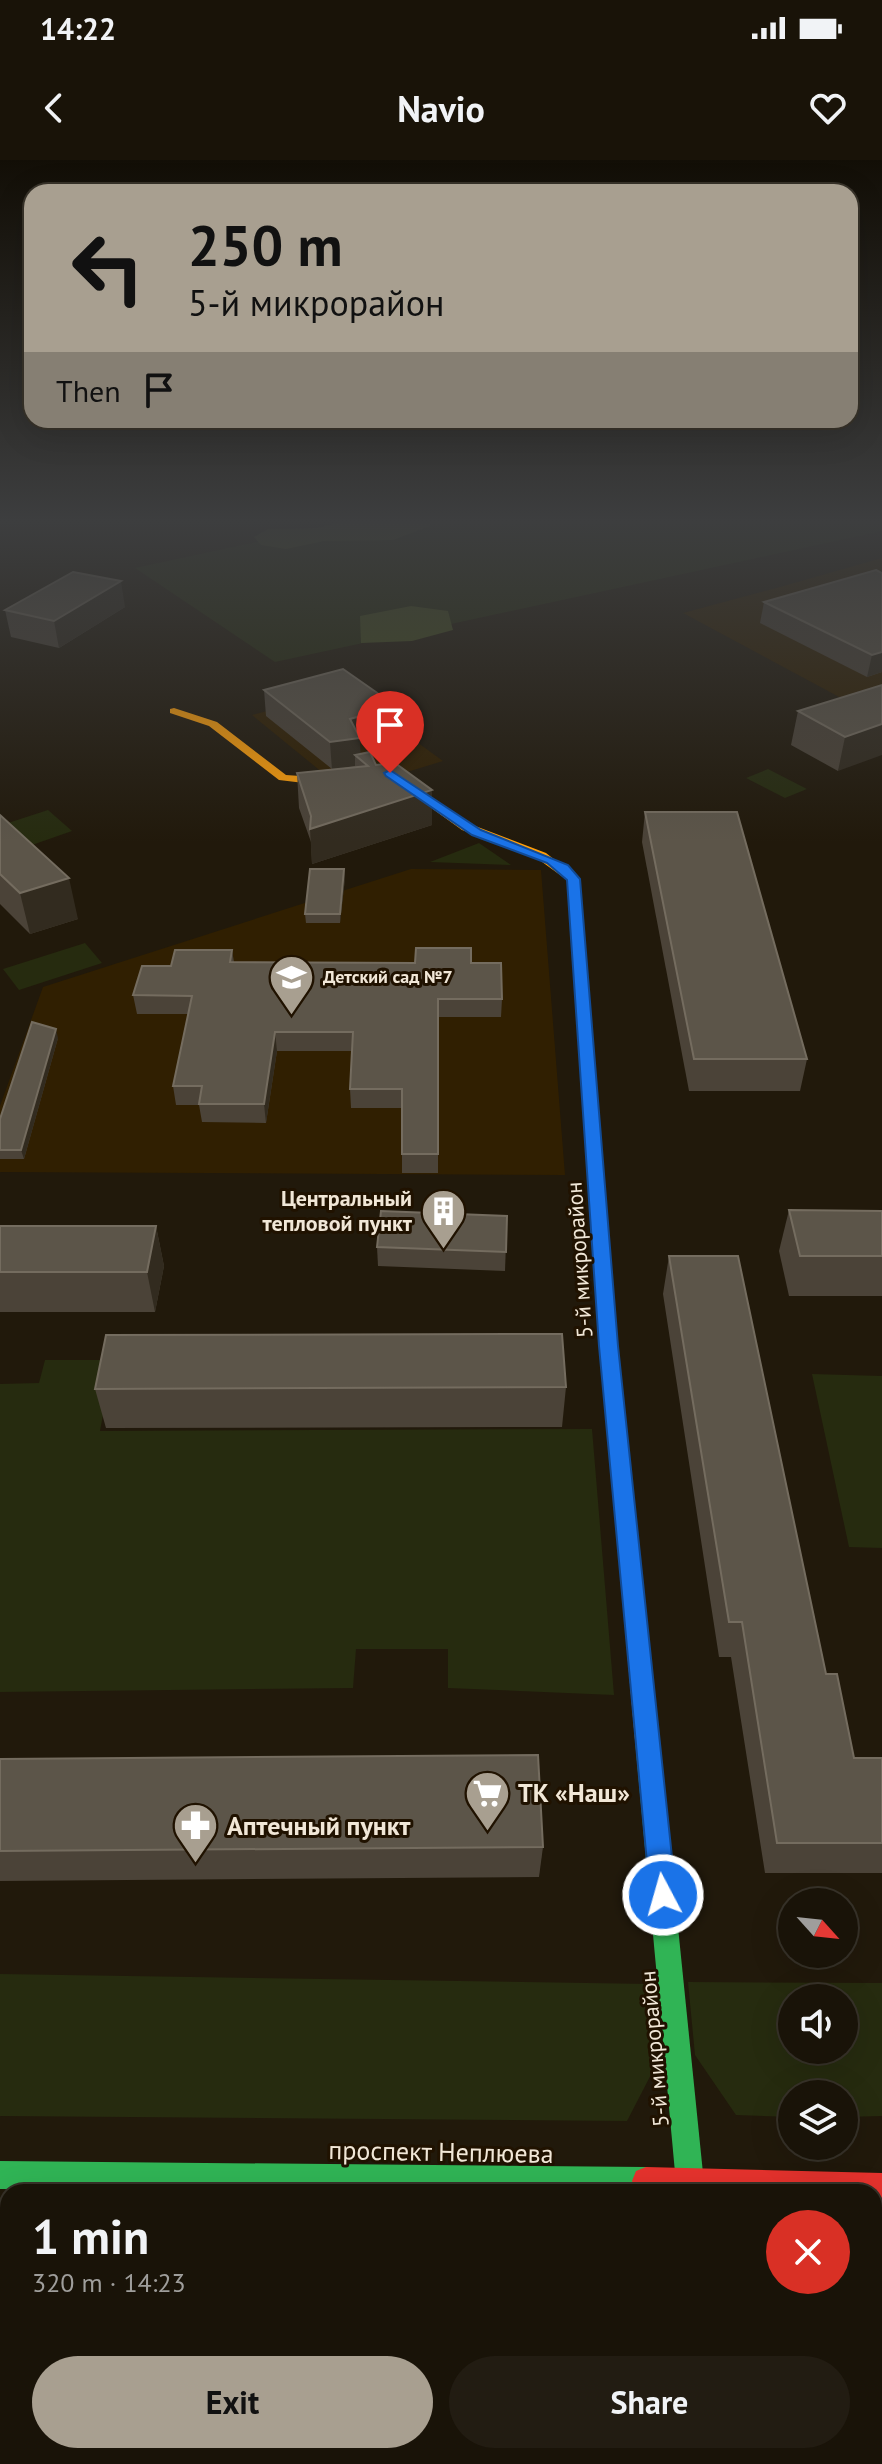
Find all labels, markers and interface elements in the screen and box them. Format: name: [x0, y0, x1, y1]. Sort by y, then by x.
text: 14:22: [40, 9, 116, 48]
text: Navio: [397, 85, 485, 132]
icon: back: [32, 86, 76, 130]
icon: heart: [806, 86, 850, 130]
text: 250 m: [188, 209, 343, 281]
icon: left: [56, 216, 160, 320]
text: 5-й микрорайон: [188, 279, 444, 326]
icon: arrive: [137, 368, 181, 412]
text: Then: [56, 371, 121, 410]
pin: [356, 691, 424, 773]
icon: arrive: [368, 703, 412, 747]
school or university icon: Детский сад №7: [268, 953, 316, 1016]
place label: Детский сад №7: [323, 965, 453, 988]
street label: 5-й микрорайон: [560, 1181, 598, 1339]
place label: Центральный тепловой пункт: [262, 1184, 413, 1237]
building icon: Центральный тепловой пункт: [419, 1187, 467, 1250]
supermarket icon: ТК «Наш»: [463, 1769, 511, 1832]
place label: ТК «Наш»: [518, 1776, 630, 1809]
pharmacy icon: Аптечный пункт: [172, 1802, 220, 1865]
place label: Аптечный пункт: [227, 1809, 410, 1842]
position arrow: [621, 1853, 705, 1937]
north arrow: [778, 1888, 858, 1968]
map controls: [778, 1888, 858, 2160]
street label: 5-й микрорайон: [633, 1970, 675, 2128]
button: sound: [778, 1984, 858, 2064]
button: layers: [778, 2080, 858, 2160]
street label: проспект Неплюева: [328, 2133, 554, 2170]
text: 1 min: [32, 2205, 149, 2267]
button: close: [766, 2210, 850, 2294]
text: 320 m · 14:23: [32, 2266, 186, 2299]
button: Exit: [32, 2356, 433, 2448]
button: Share: [449, 2356, 850, 2448]

